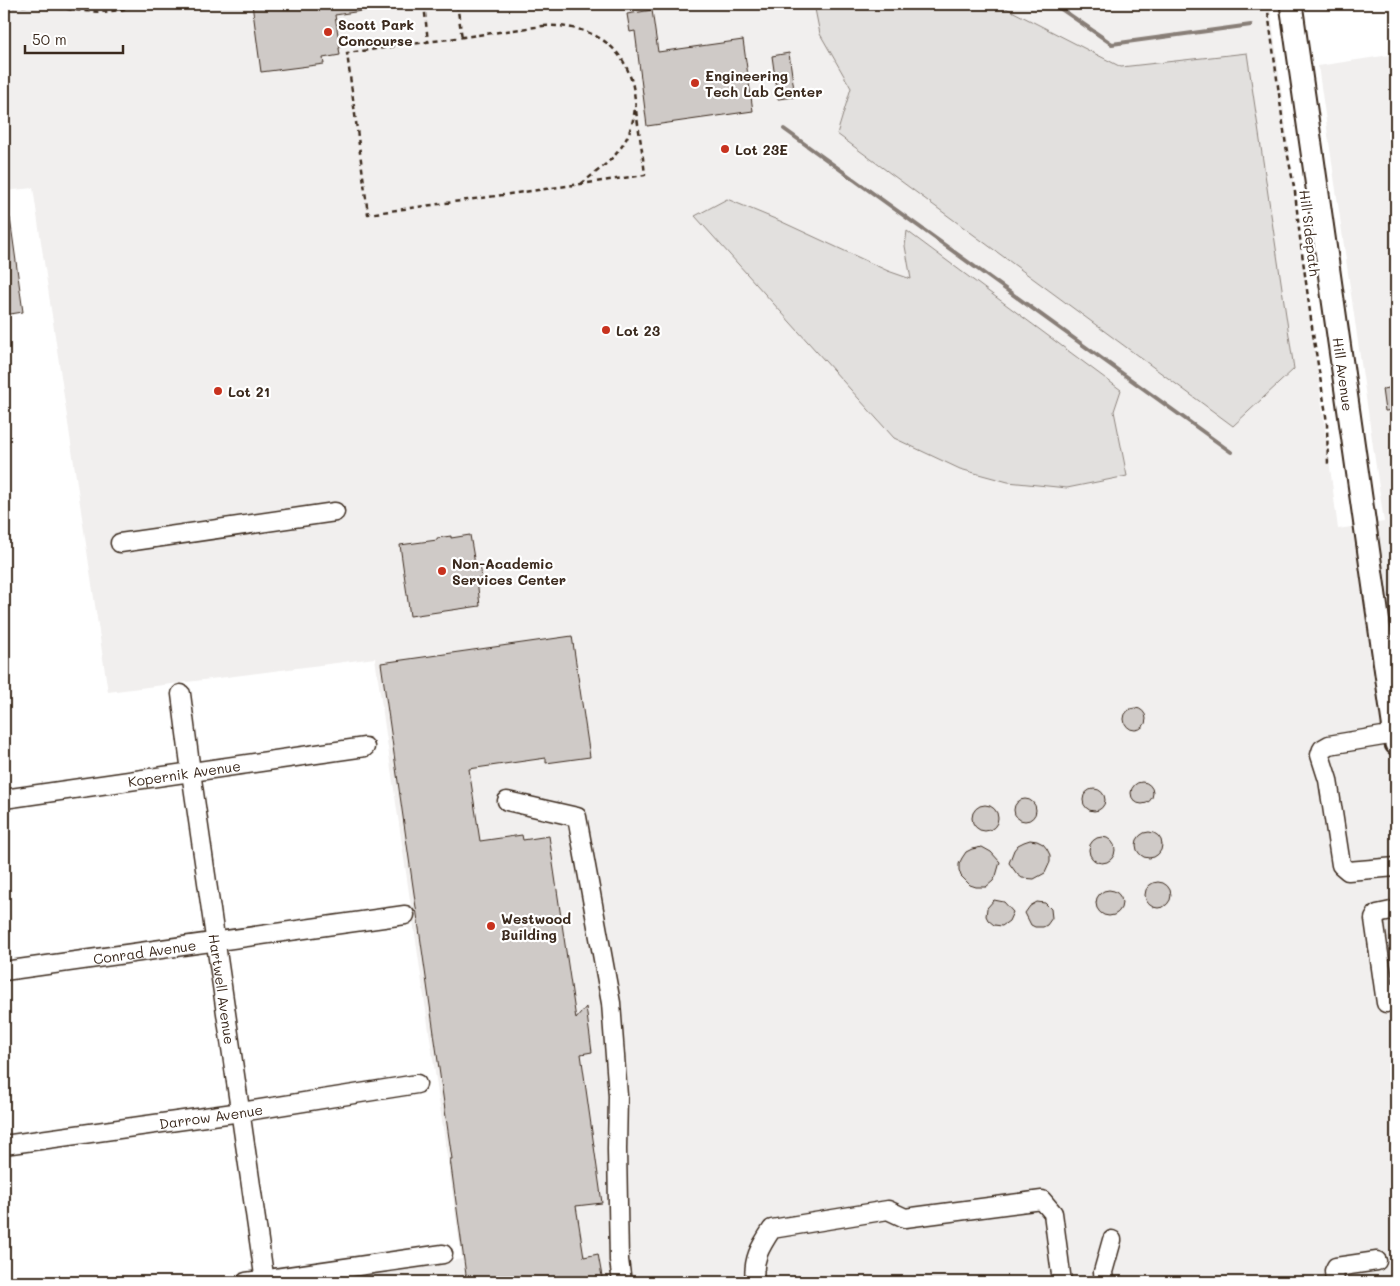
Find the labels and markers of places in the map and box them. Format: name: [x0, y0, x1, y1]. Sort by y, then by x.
place label: Scott Park Concourse: [338, 15, 414, 50]
marker: Scott Park Concourse: [322, 26, 334, 38]
place label: Engineering Tech Lab Center: [705, 66, 822, 101]
marker: Engineering Tech Lab Center: [689, 77, 701, 89]
place label: Lot 23E: [735, 140, 788, 159]
marker: Lot 23E: [719, 143, 731, 155]
place label: Lot 23: [616, 321, 660, 340]
marker: Lot 23: [600, 324, 612, 336]
place label: Lot 21: [228, 382, 270, 401]
marker: Lot 21: [212, 385, 224, 397]
place label: Non-Academic Services Center: [452, 554, 566, 589]
marker: Non-Academic Services Center: [436, 565, 448, 577]
place label: Westwood Building: [501, 909, 571, 944]
marker: Westwood Building: [485, 920, 497, 932]

